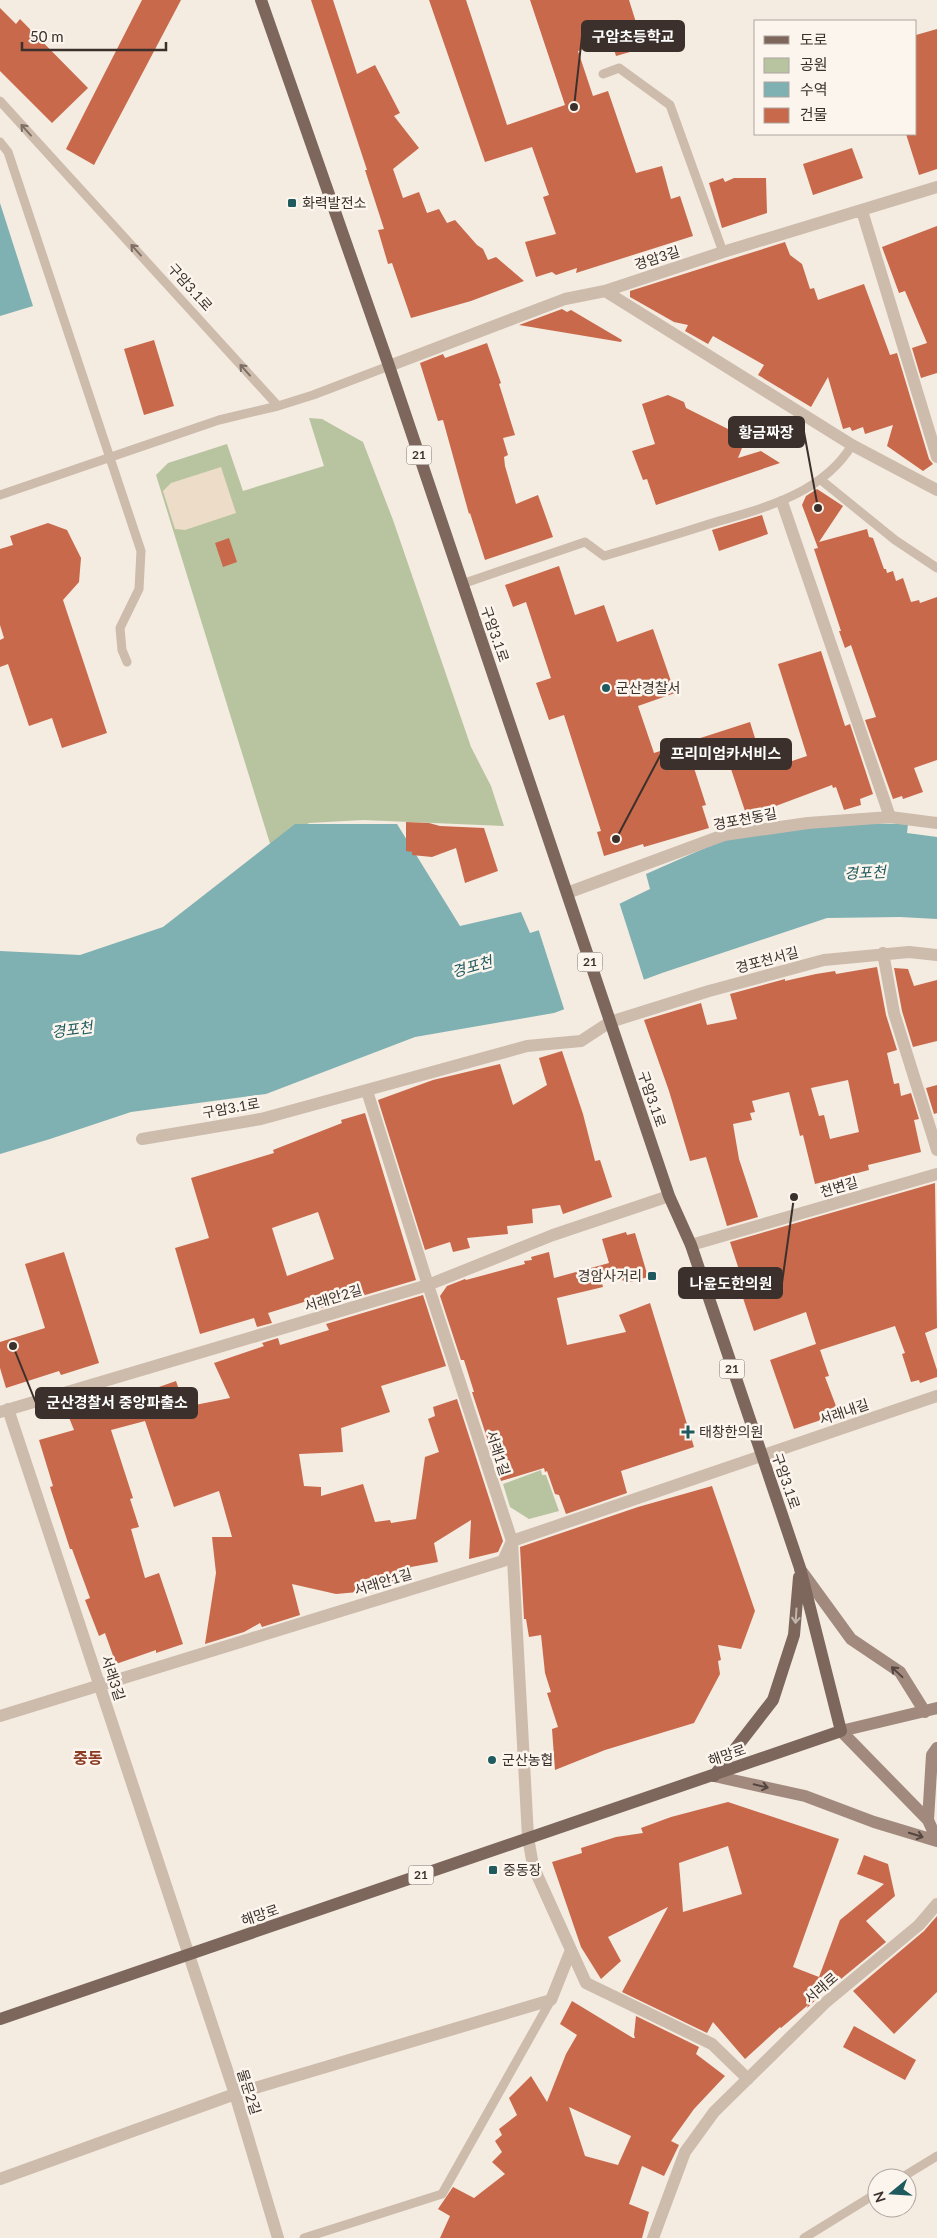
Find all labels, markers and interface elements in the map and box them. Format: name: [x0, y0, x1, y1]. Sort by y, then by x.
scale bar: [22, 20, 166, 52]
legend: [754, 20, 917, 135]
callout: 구암초등학교: [582, 21, 684, 51]
text: 50 m: [30, 27, 64, 45]
text: 구암초등학교: [592, 27, 675, 45]
text: 도로: [800, 30, 828, 48]
text: 공원: [800, 55, 828, 73]
text: 수역: [800, 80, 828, 98]
text: 건물: [800, 105, 828, 123]
one-way arrow: [20, 124, 32, 136]
place label: 화력발전소: [302, 194, 367, 211]
marker: 화력발전소: [286, 197, 298, 209]
street label: 경암3길: [632, 242, 682, 273]
one-way arrow: [130, 244, 142, 257]
street label: 구암3.1로: [165, 259, 216, 314]
one-way arrow: [239, 364, 251, 377]
callout: 황금짜장: [729, 417, 804, 447]
text: 황금짜장: [738, 423, 794, 441]
road number: 21: [406, 446, 432, 464]
street label: 구암3.1로: [478, 604, 513, 664]
place label: 군산경찰서: [616, 679, 680, 696]
marker: 군산경찰서: [600, 682, 612, 694]
callout: 프리미엄카서비스: [661, 739, 791, 769]
text: 프리미엄카서비스: [671, 744, 781, 762]
street label: 경포천동길: [712, 804, 778, 833]
water label: 경포천: [844, 862, 888, 882]
street label: 경포천서길: [734, 943, 800, 976]
water label: 경포천: [449, 951, 496, 980]
road number: 21: [578, 952, 602, 972]
water label: 경포천: [50, 1017, 96, 1041]
street label: 구암3.1로: [635, 1069, 670, 1129]
street label: 구암3.1로: [201, 1094, 261, 1121]
street label: 천변길: [818, 1173, 860, 1200]
place label: 경암사거리: [578, 1267, 642, 1284]
callout: 나윤도한의원: [679, 1268, 782, 1298]
marker: 경암사거리: [646, 1270, 658, 1282]
text: 나윤도한의원: [690, 1274, 772, 1292]
street label: 서래안2길: [302, 1281, 364, 1314]
road number: 21: [720, 1360, 744, 1378]
callout: 군산경찰서 중앙파출소: [36, 1388, 197, 1418]
text: 군산경찰서 중앙파출소: [46, 1393, 188, 1411]
street label: 서래내길: [817, 1395, 871, 1428]
place label: 태창한의원: [699, 1423, 763, 1440]
marker: 태창한의원: [681, 1425, 695, 1439]
street label: 서래1길: [483, 1428, 514, 1478]
street label: 구암3.1로: [769, 1451, 804, 1511]
street label: 서래안1길: [352, 1565, 414, 1598]
one-way arrow: [791, 1608, 801, 1624]
street label: 서래3길: [98, 1653, 129, 1703]
one-way arrow: [891, 1666, 903, 1678]
street label: 해망로: [706, 1740, 748, 1769]
district label: 중동: [73, 1748, 103, 1767]
place label: 군산농협: [502, 1751, 554, 1768]
marker: 군산농협: [486, 1754, 498, 1766]
one-way arrow: [753, 1782, 769, 1791]
one-way arrow: [908, 1830, 924, 1840]
place label: 중동장: [503, 1861, 542, 1878]
marker: 중동장: [487, 1864, 499, 1876]
road number: 21: [408, 1866, 434, 1884]
street label: 해망로: [239, 1900, 281, 1929]
street label: 서래로: [801, 1968, 841, 2007]
street label: 물문2길: [234, 2067, 265, 2117]
north arrow: [867, 2168, 917, 2218]
text: N: [869, 2189, 889, 2205]

